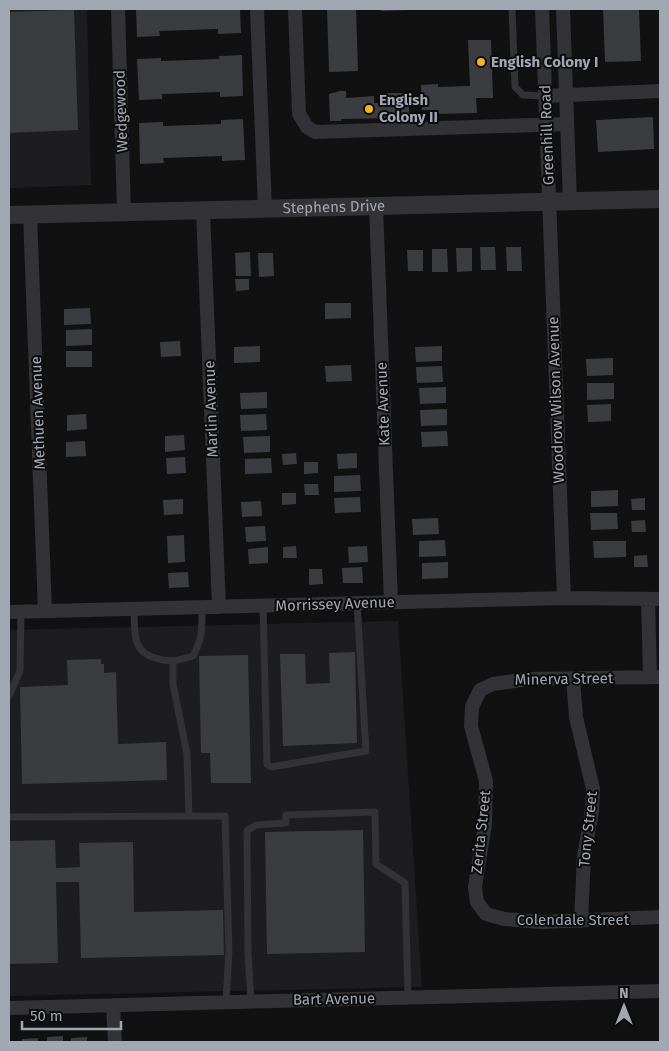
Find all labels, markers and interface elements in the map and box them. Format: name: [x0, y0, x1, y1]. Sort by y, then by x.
place label: English Colony I: [491, 53, 598, 71]
marker: English Colony I: [475, 56, 487, 68]
street label: Wedgewood: [111, 70, 131, 152]
street label: Greenhill Road: [536, 85, 558, 185]
place label: English Colony II: [379, 91, 438, 126]
marker: English Colony II: [363, 103, 375, 115]
street label: Stephens Drive: [282, 197, 385, 217]
street label: Woodrow Wilson Avenue: [544, 316, 568, 484]
street label: Methuen Avenue: [27, 356, 49, 470]
street label: Marlin Avenue: [200, 360, 222, 458]
street label: Kate Avenue: [373, 362, 393, 446]
street label: Morrissey Avenue: [275, 593, 395, 615]
street label: Minerva Street: [515, 669, 614, 689]
street label: Zerita Street: [468, 789, 494, 875]
street label: Tony Street: [575, 789, 601, 868]
street label: Colendale Street: [517, 911, 630, 929]
north arrow: [599, 981, 649, 1031]
text: N: [619, 985, 629, 1002]
street label: Bart Avenue: [293, 989, 375, 1009]
scale bar: [22, 998, 121, 1030]
text: 50 m: [30, 1007, 63, 1025]

